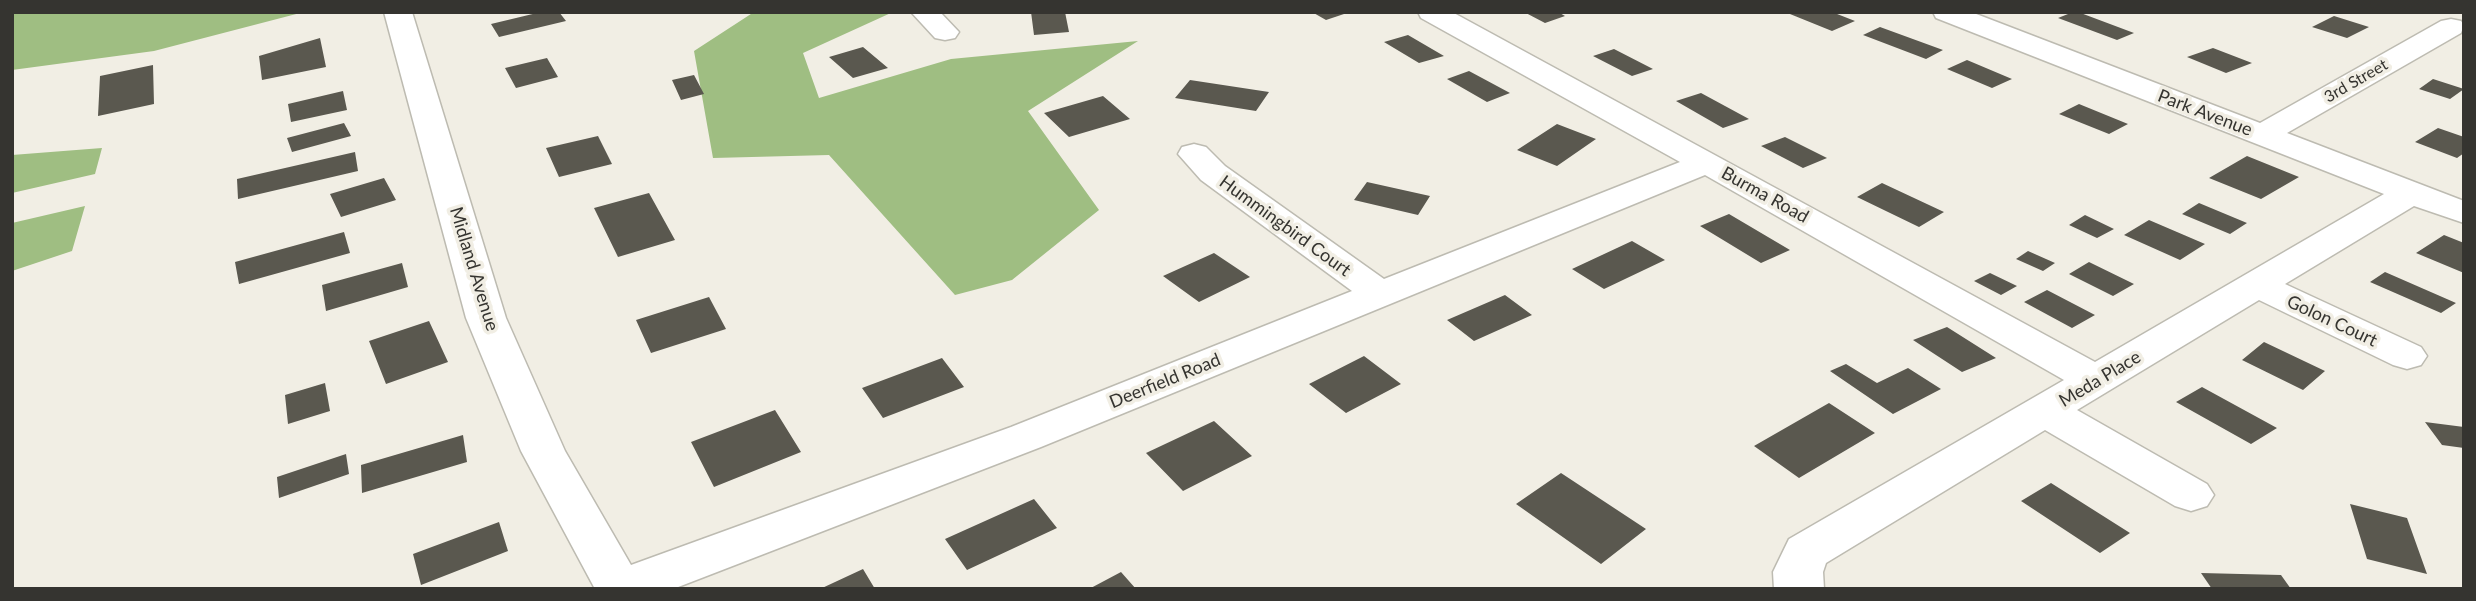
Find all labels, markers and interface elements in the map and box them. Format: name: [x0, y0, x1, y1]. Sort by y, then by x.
street label: 3rd Street: [2321, 55, 2391, 107]
street label: Park Avenue: [2155, 85, 2255, 141]
street label: Burma Road: [1718, 162, 1812, 228]
street label: Hummingbird Court: [1215, 171, 1355, 281]
street label: Midland Avenue: [445, 204, 503, 334]
street label: Golon Court: [2283, 291, 2381, 351]
street label: Meda Place: [2055, 346, 2145, 412]
street label: Deerfield Road: [1106, 349, 1224, 413]

